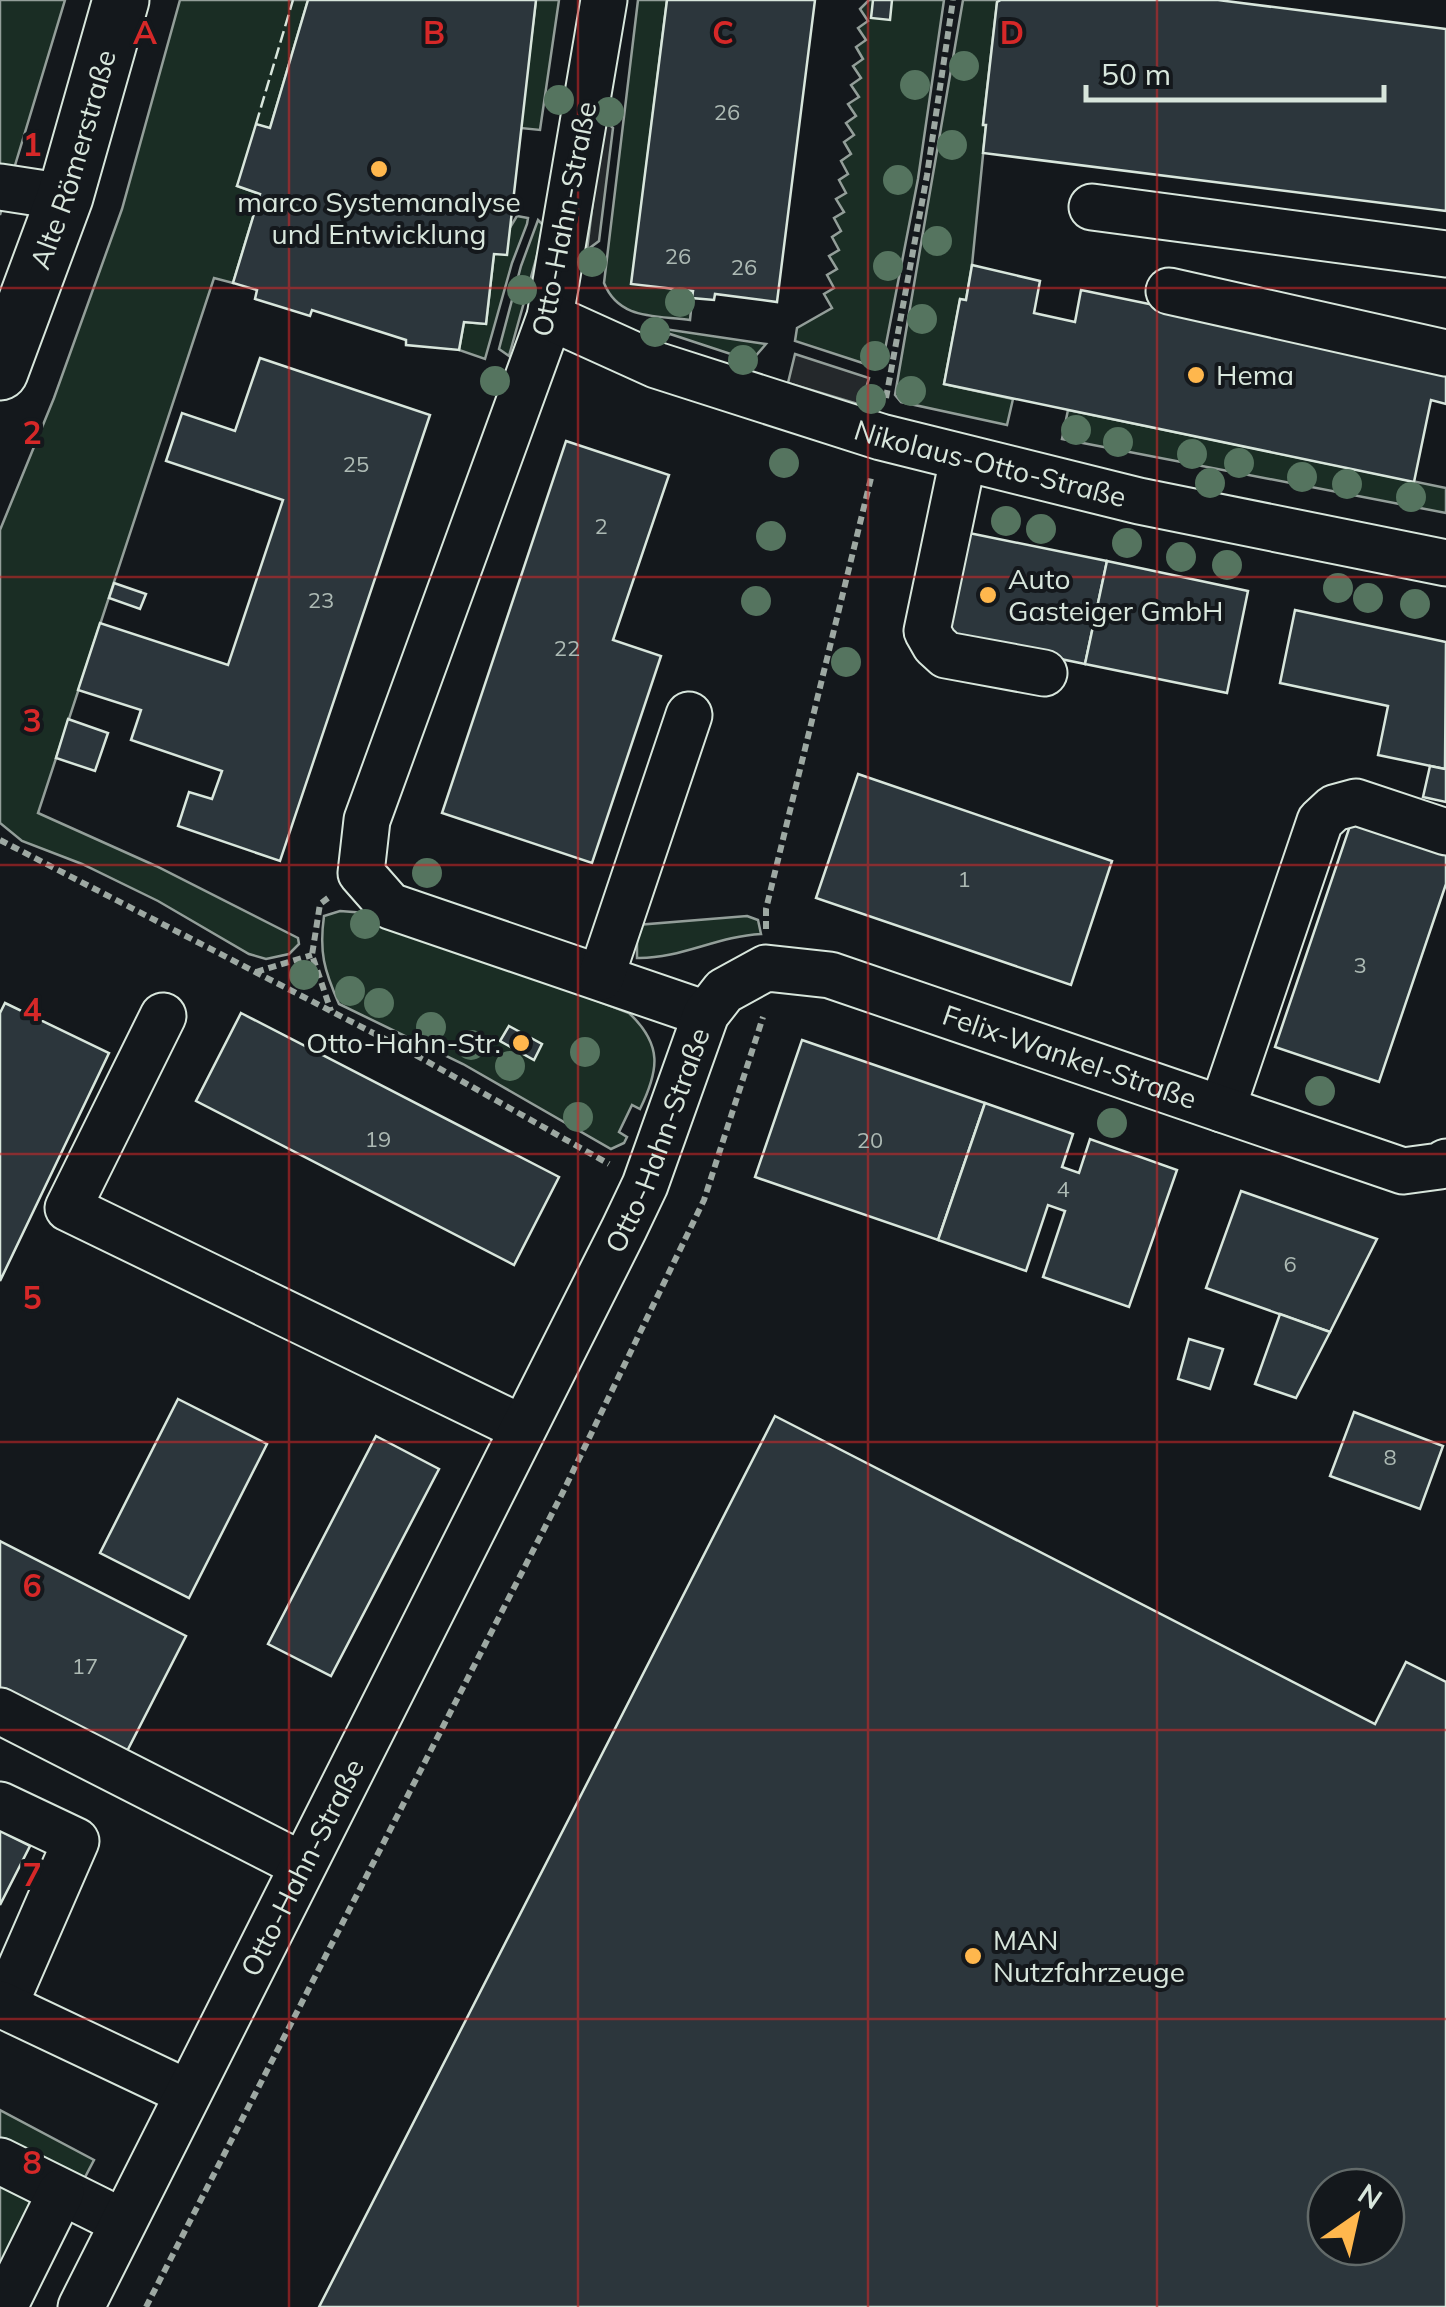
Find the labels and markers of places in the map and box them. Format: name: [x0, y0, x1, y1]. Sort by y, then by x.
marker: marco Systemanalyse und Entwicklung: [368, 158, 390, 180]
place label: marco Systemanalyse und Entwicklung: [237, 184, 521, 251]
place label: Hema: [1216, 357, 1294, 392]
marker: Hema: [1185, 364, 1207, 386]
place label: Auto Gasteiger GmbH: [1008, 561, 1223, 628]
marker: Auto Gasteiger GmbH: [977, 584, 999, 606]
place label: Otto-Hahn-Str.: [306, 1025, 501, 1060]
marker: Otto-Hahn-Str.: [510, 1032, 532, 1054]
place label: MAN Nutzfahrzeuge: [993, 1922, 1185, 1989]
marker: MAN Nutzfahrzeuge: [962, 1945, 984, 1967]

